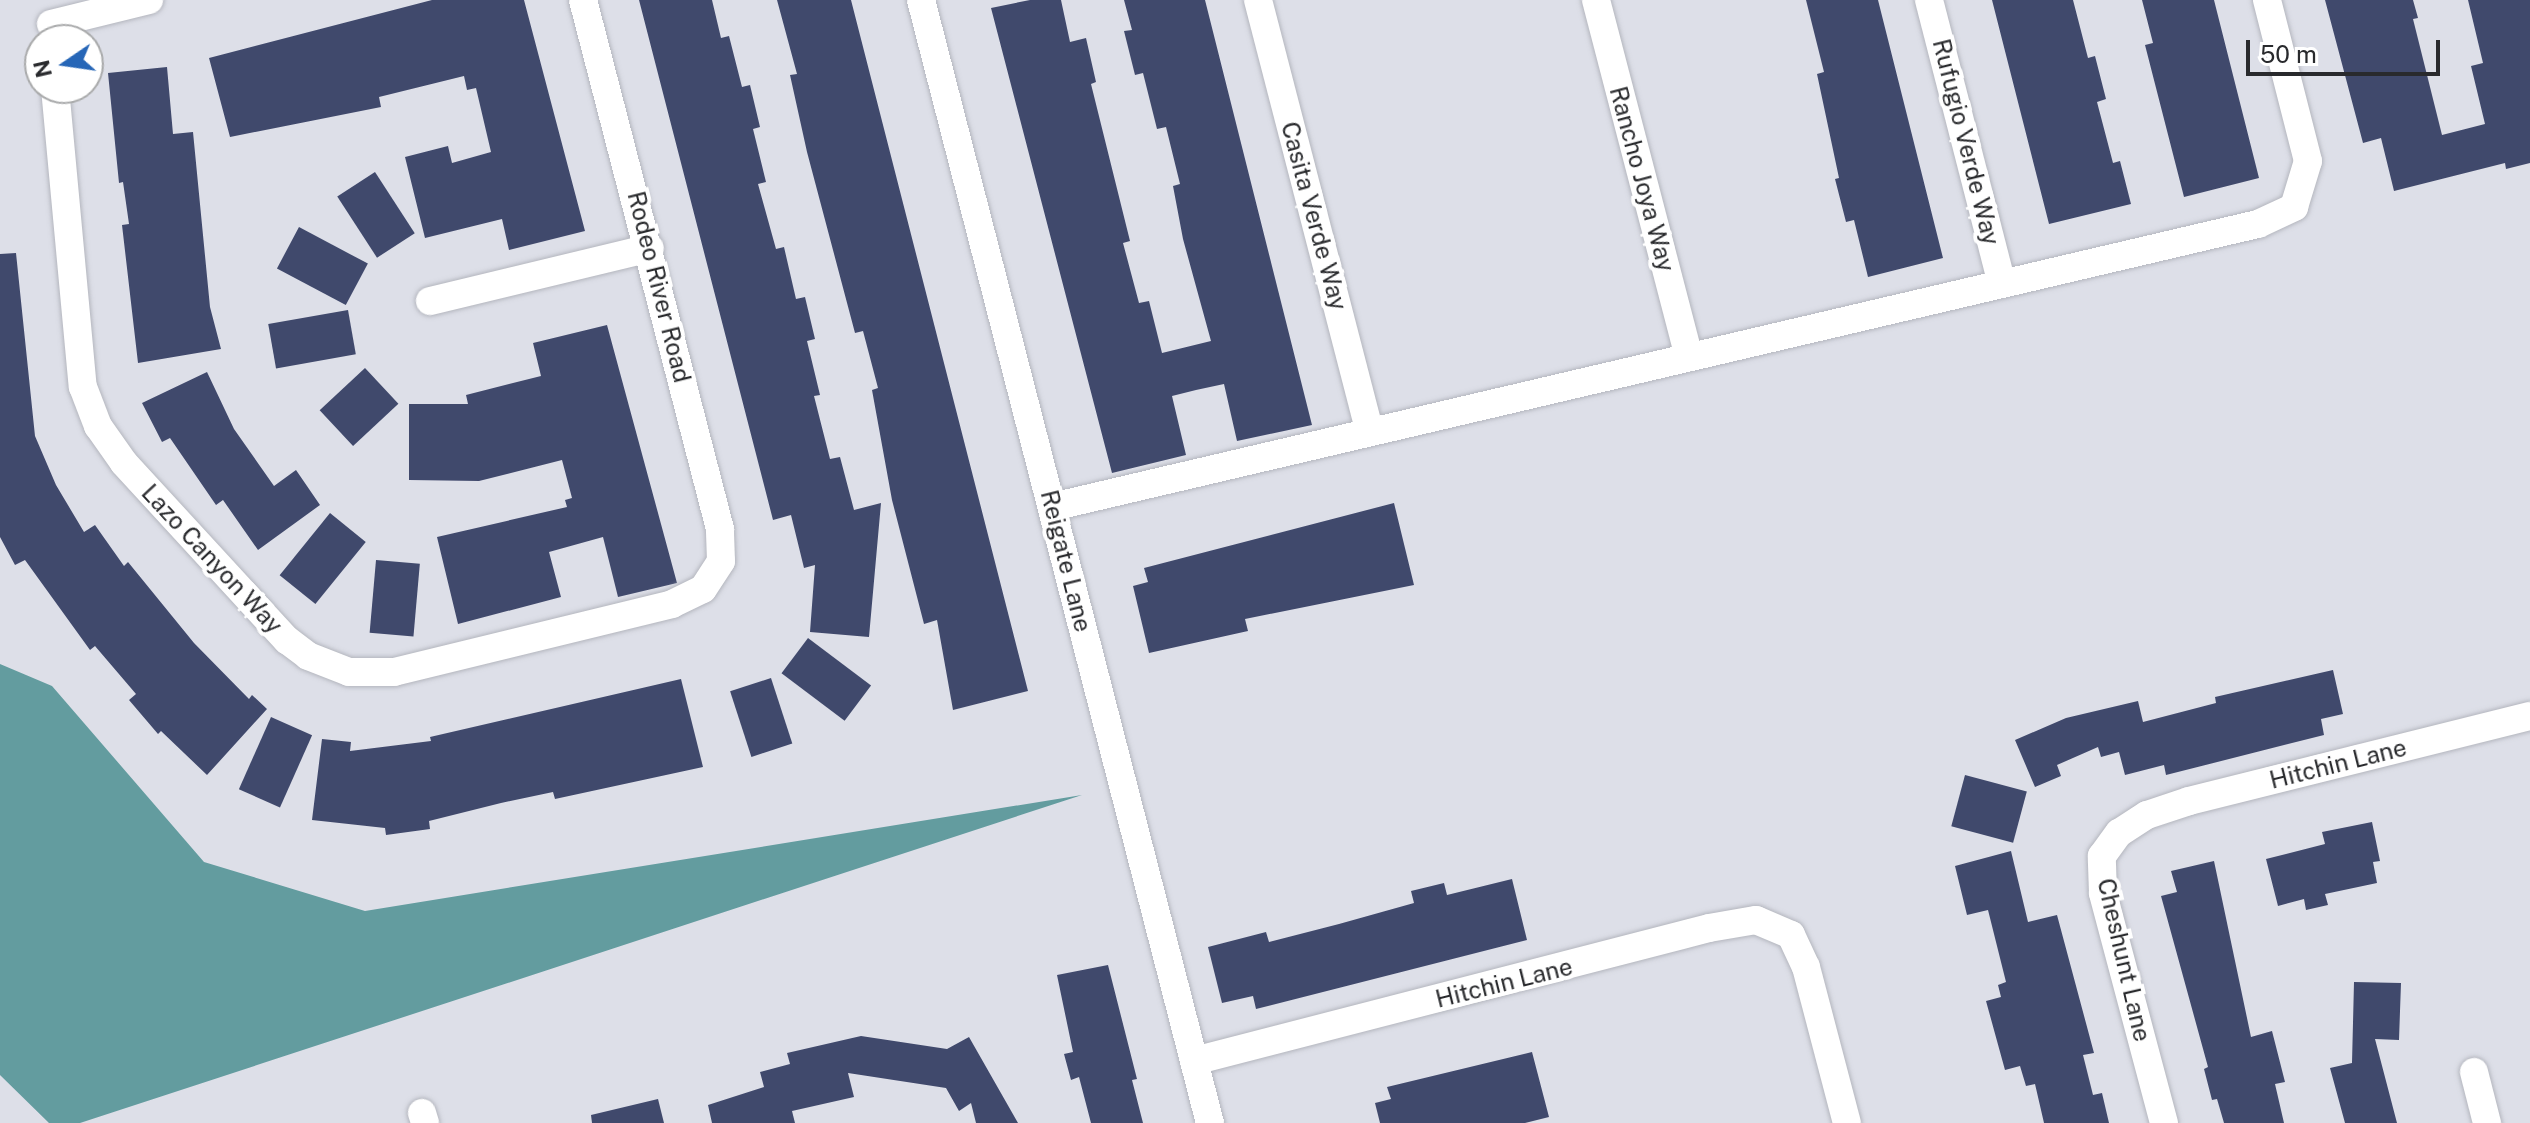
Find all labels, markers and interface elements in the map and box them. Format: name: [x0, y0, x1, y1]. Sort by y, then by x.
north arrow: [24, 24, 104, 104]
scale bar: [2250, 24, 2444, 74]
street label: Rufugio Verde Way: [1926, 35, 2006, 249]
text: 50 m: [2260, 40, 2317, 68]
text: N: [28, 58, 57, 80]
street label: Rancho Joya Way: [1603, 83, 1681, 275]
street label: Casita Verde Way: [1275, 118, 1353, 314]
street label: Rodeo River Road: [621, 188, 697, 386]
street label: Lazo Canyon Way: [135, 478, 289, 640]
street label: Reigate Lane: [1034, 487, 1098, 635]
street label: Hitchin Lane: [2267, 733, 2409, 795]
street label: Cheshunt Lane: [2091, 876, 2157, 1044]
street label: Hitchin Lane: [1433, 952, 1575, 1014]

